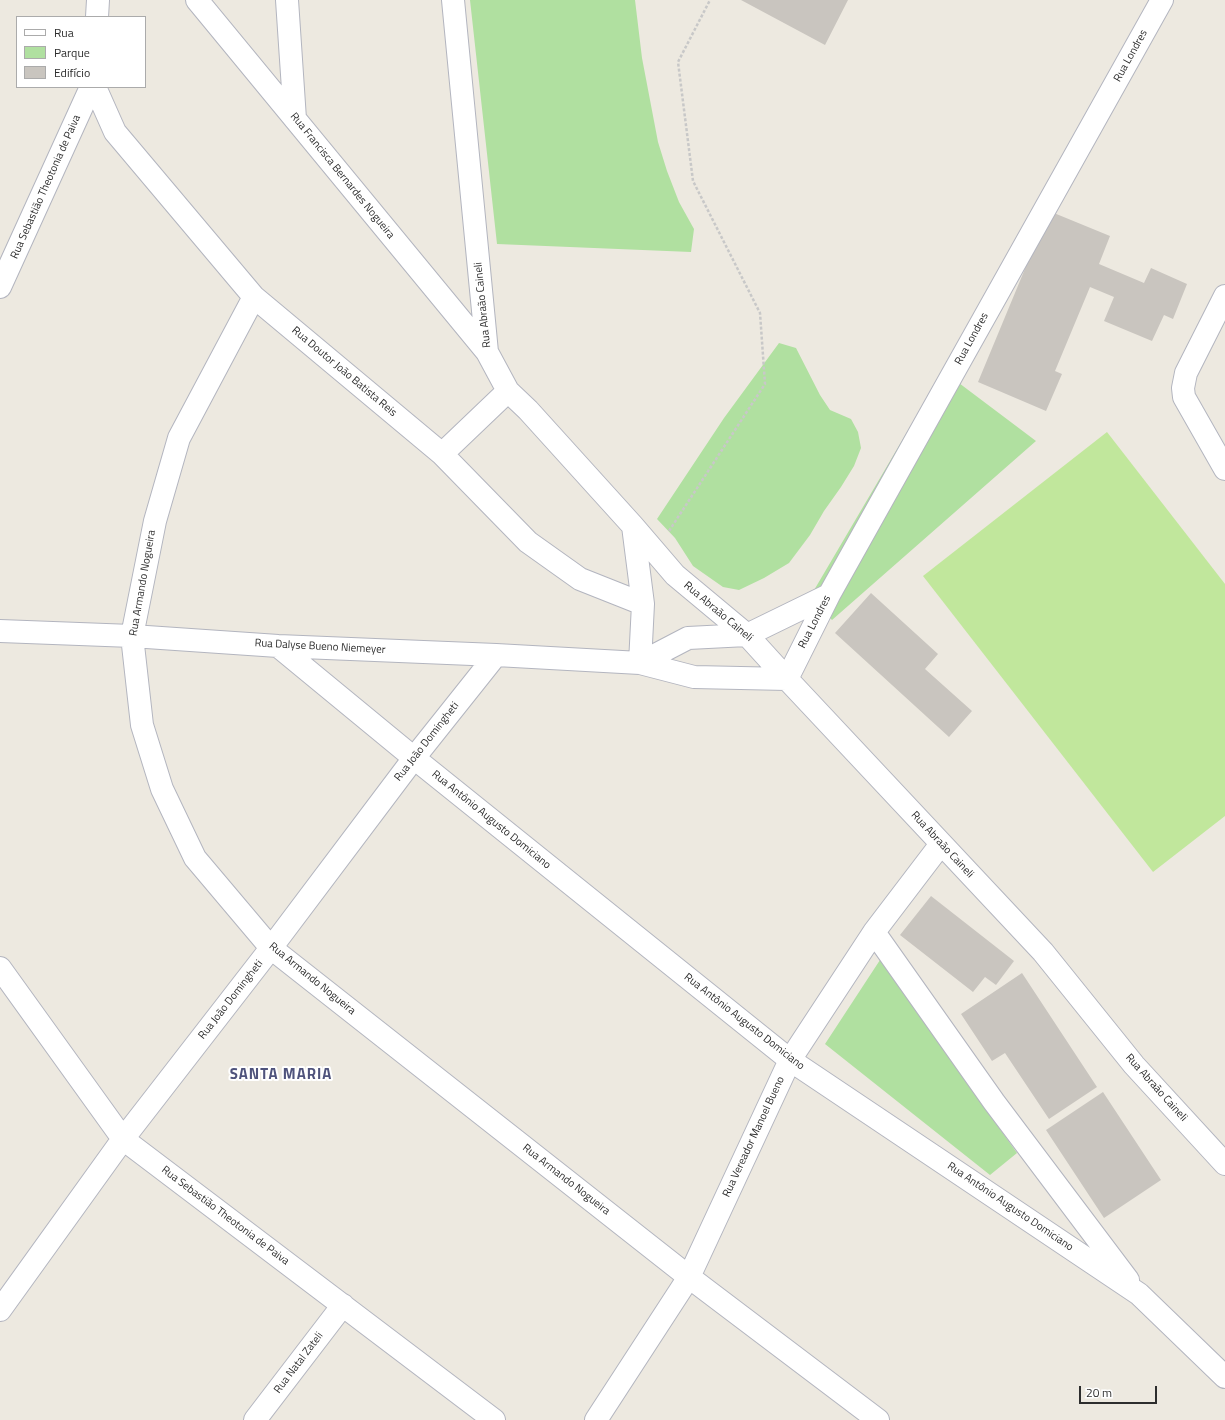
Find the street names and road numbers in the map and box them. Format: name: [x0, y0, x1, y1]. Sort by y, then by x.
street label: Rua Londres: [1111, 28, 1151, 84]
street label: Rua Francisca Bernardes Nogueira: [287, 110, 397, 242]
street label: Rua Sebastião Theotonia de Paiva: [8, 113, 84, 261]
street label: Rua Abraão Caineli: [472, 261, 494, 349]
street label: Rua Londres: [952, 311, 992, 367]
street label: Rua Doutor João Batista Reis: [289, 324, 399, 420]
street label: Rua Armando Nogueira: [127, 529, 159, 637]
street label: Rua Abraão Caineli: [681, 579, 755, 645]
street label: Rua Londres: [796, 593, 834, 651]
street label: Rua Dalyse Bueno Niemeyer: [254, 637, 386, 657]
street label: Rua João Domingheti: [392, 700, 462, 784]
street label: Rua Antônio Augusto Domiciano: [429, 768, 553, 872]
street label: Rua Abraão Caineli: [908, 809, 976, 881]
street label: Rua Armando Nogueira: [266, 940, 358, 1018]
street label: Rua João Domingheti: [196, 958, 266, 1042]
street label: Rua Antônio Augusto Domiciano: [681, 971, 807, 1073]
street label: Rua Abraão Caineli: [1122, 1052, 1190, 1124]
street label: Rua Vereador Manoel Bueno: [720, 1075, 788, 1199]
street label: Rua Armando Nogueira: [520, 1142, 612, 1218]
street label: Rua Antônio Augusto Domiciano: [944, 1160, 1076, 1254]
street label: Rua Sebastião Theotonia de Paiva: [159, 1164, 291, 1268]
street label: Rua Natal Zateli: [272, 1330, 326, 1396]

